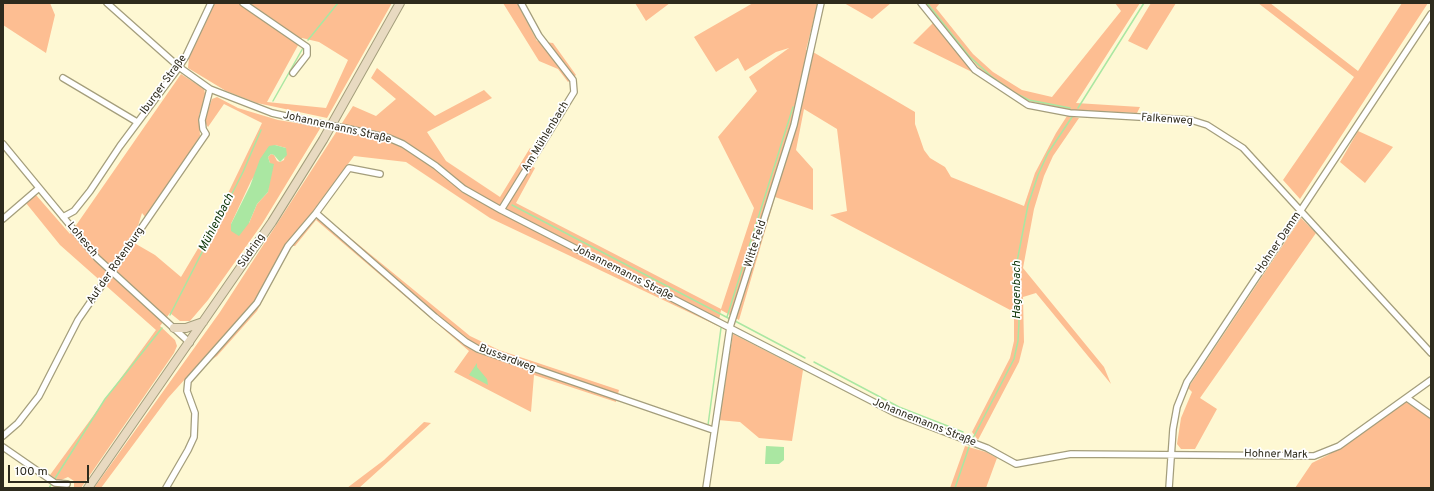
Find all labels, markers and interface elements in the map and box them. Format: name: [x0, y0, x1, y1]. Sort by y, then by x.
street label: Iburger Straße: [138, 53, 190, 117]
street label: Am Mühlenbach: [520, 99, 572, 175]
street label: Johannemanns Straße: [282, 109, 392, 147]
street label: Falkenweg: [1141, 112, 1193, 128]
water label: Mühlenbach: [196, 192, 238, 254]
street label: Hohner Damm: [1254, 210, 1304, 276]
street label: Witte Feld: [742, 219, 770, 269]
street label: Lohesch: [64, 220, 100, 260]
street label: Auf der Rotenburg: [85, 225, 147, 307]
street label: Südring: [236, 231, 268, 271]
street label: Johannemanns Straße: [571, 242, 675, 304]
water label: Hagenbach: [1011, 261, 1025, 319]
street label: Bussardweg: [477, 342, 537, 376]
street label: Johannemanns Straße: [870, 396, 978, 450]
street label: Hohner Mark: [1244, 448, 1308, 462]
scale bar: [10, 457, 91, 483]
text: 100 m: [15, 464, 48, 480]

